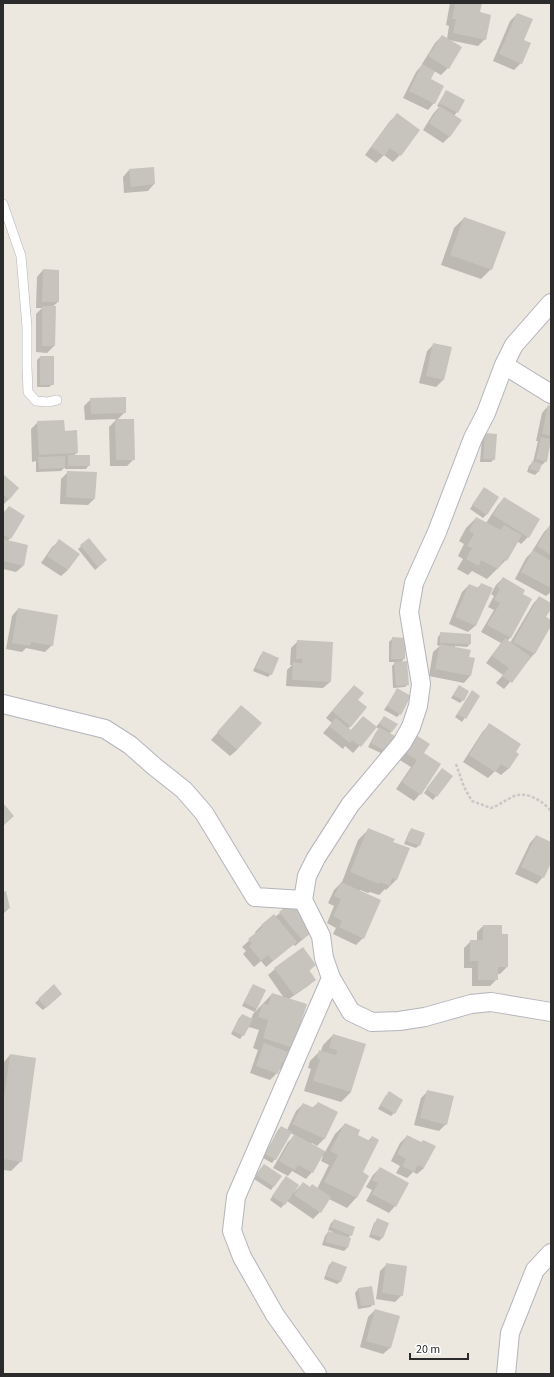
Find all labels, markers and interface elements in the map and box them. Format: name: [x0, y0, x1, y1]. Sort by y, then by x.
scale bar: [410, 1335, 468, 1361]
text: 20 m: [416, 1341, 440, 1358]

